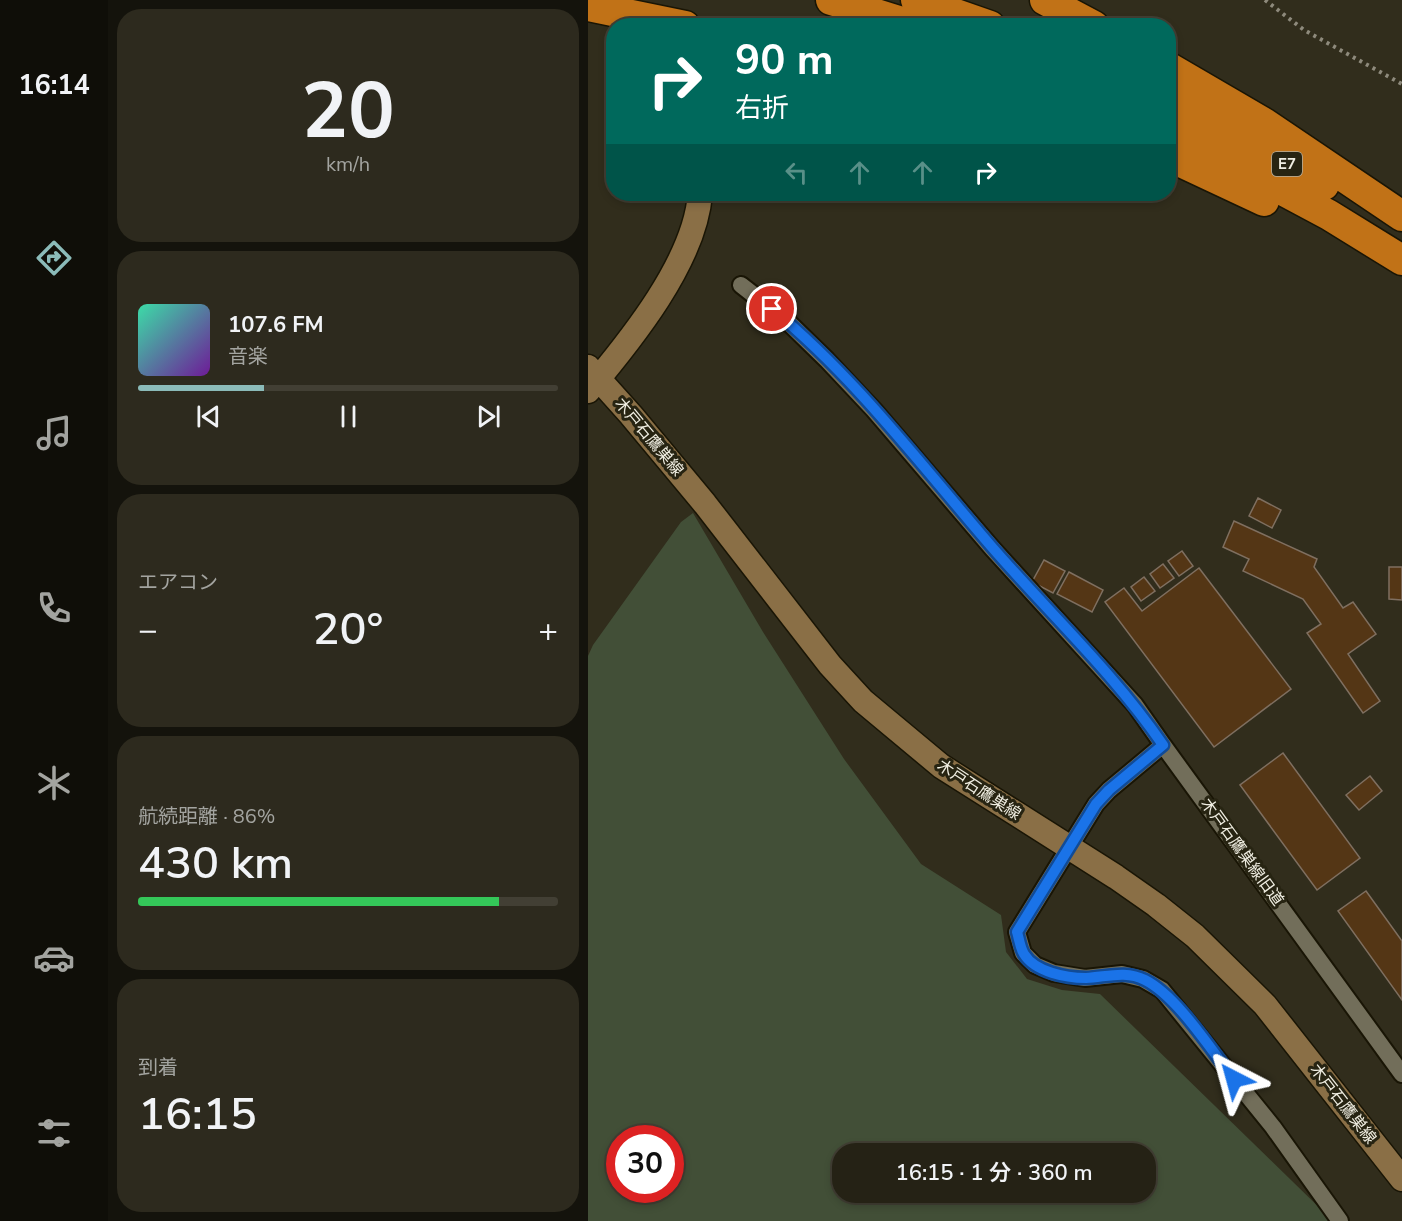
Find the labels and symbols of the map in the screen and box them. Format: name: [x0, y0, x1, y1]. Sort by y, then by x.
road number: E7: [1272, 152, 1302, 176]
pin: [746, 283, 797, 334]
street label: 木戸石鷹巣線: [610, 393, 688, 481]
street label: 木戸石鷹巣線: [933, 755, 1025, 825]
street label: 木戸石鷹巣線旧道: [1195, 794, 1289, 910]
position arrow: [1202, 1047, 1266, 1111]
street label: 木戸石鷹巣線: [1305, 1059, 1381, 1149]
speed limit sign: 30: [606, 1125, 684, 1203]

